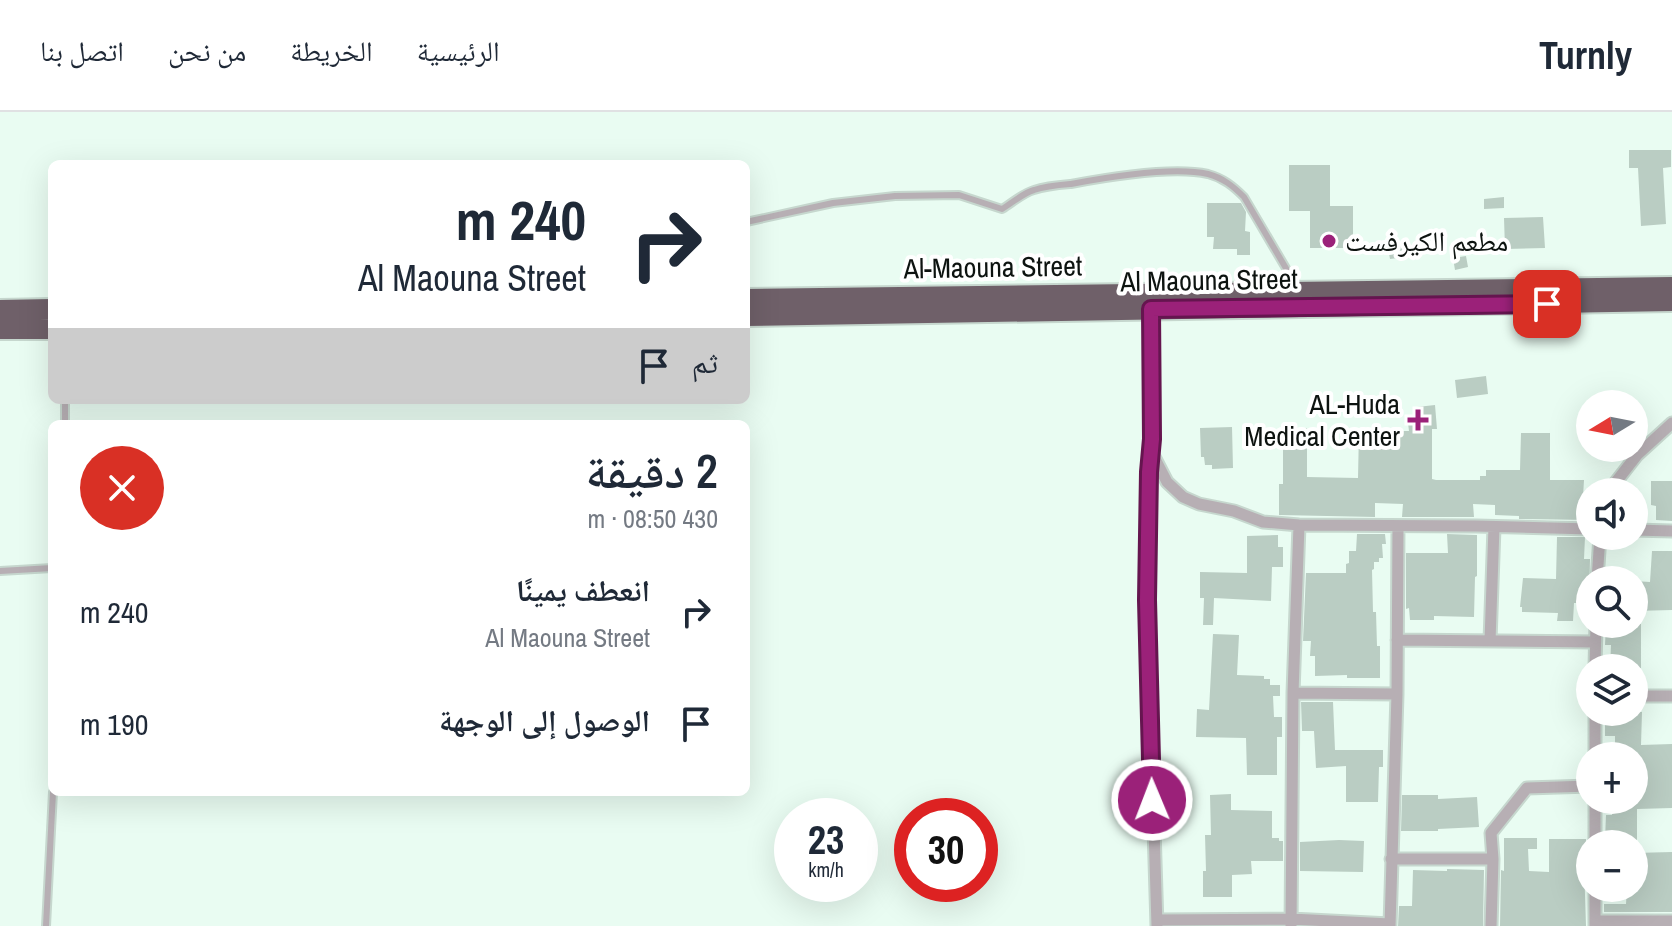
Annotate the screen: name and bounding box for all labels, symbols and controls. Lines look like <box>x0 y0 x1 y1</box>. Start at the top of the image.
text: Turnly <box>1539 30 1632 81</box>
text: اتصل بنا <box>40 32 124 70</box>
text: من نحن <box>168 32 246 70</box>
text: الخريطة <box>290 32 373 70</box>
text: الرئيسية <box>417 32 500 70</box>
text: 240 m <box>456 182 586 257</box>
icon: right <box>614 192 718 296</box>
place label: مطعم الكيرفست <box>1345 222 1508 260</box>
marker: مطعم الكيرفست <box>1320 232 1338 250</box>
street label: Al-Maouna Street <box>902 246 1083 288</box>
text: Al Maouna Street <box>358 254 586 302</box>
street label: Al Maouna Street <box>1119 259 1298 301</box>
pin <box>1513 270 1581 338</box>
icon: arrive <box>1525 282 1569 326</box>
text: ثم <box>692 342 718 382</box>
icon: arrive <box>632 344 676 388</box>
place label: AL-Huda Medical Center <box>1244 385 1400 455</box>
north arrow <box>1576 390 1648 462</box>
map controls <box>1576 390 1648 902</box>
marker: AL-Huda Medical Center <box>1407 409 1429 431</box>
text: 2 دقيقة <box>585 438 718 503</box>
button: close <box>80 446 164 530</box>
button: sound <box>1576 478 1648 550</box>
text: 430 m · 08:50 <box>588 501 718 536</box>
button: search <box>1576 566 1648 638</box>
text: انعطف يمينًا <box>516 570 650 610</box>
icon: right <box>674 590 718 634</box>
text: 240 m <box>80 592 148 632</box>
text: Al Maouna Street <box>485 620 650 655</box>
button: layers <box>1576 654 1648 726</box>
text: الوصول إلى الوجهة <box>439 700 650 740</box>
icon: arrive <box>674 702 718 746</box>
text: 190 m <box>80 704 148 744</box>
button: + <box>1576 742 1648 814</box>
position arrow <box>1110 758 1194 842</box>
speed limit sign: 30 <box>894 798 998 902</box>
text: 23 <box>808 813 844 866</box>
button: − <box>1576 830 1648 902</box>
text: km/h <box>808 856 844 883</box>

